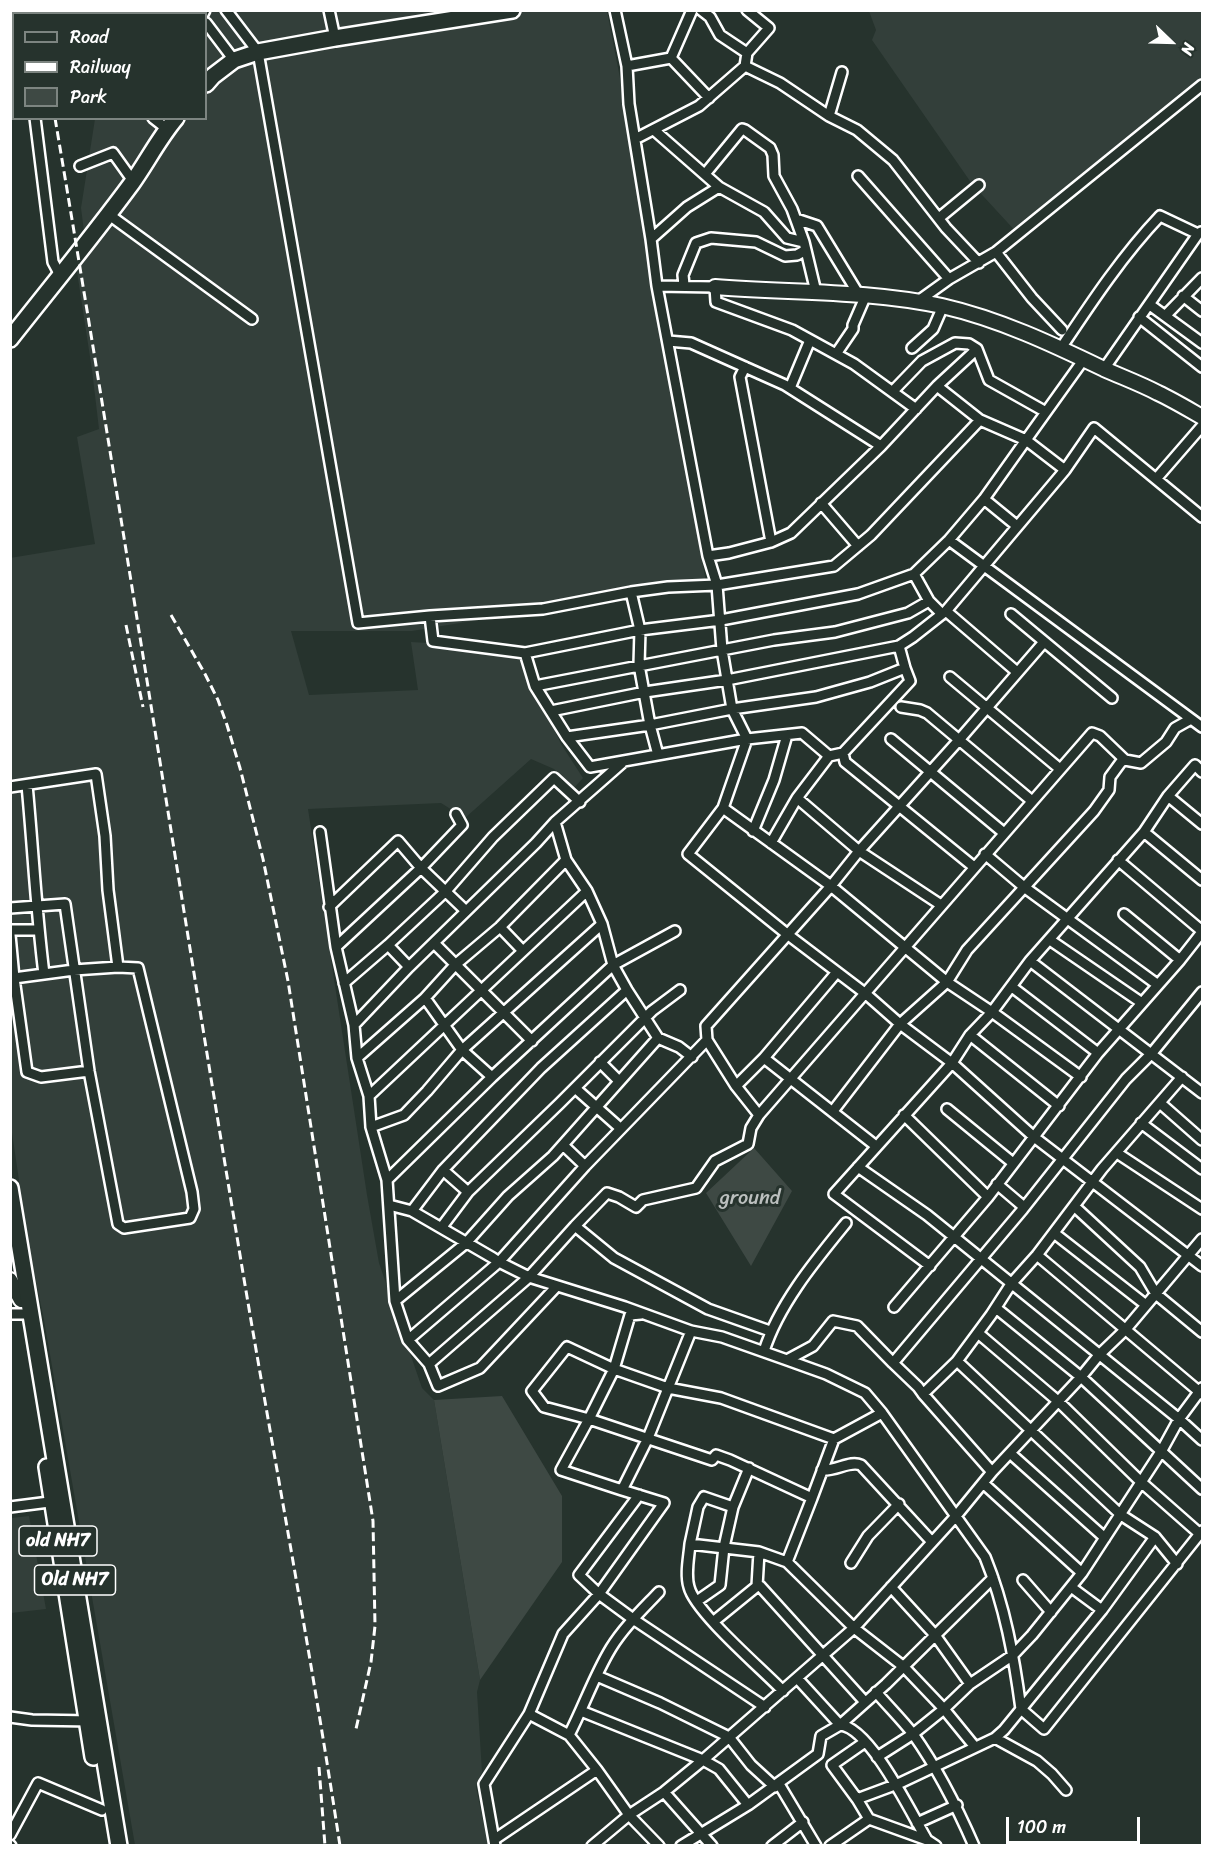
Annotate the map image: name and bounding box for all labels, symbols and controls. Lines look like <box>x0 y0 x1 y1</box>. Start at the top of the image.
legend <box>12 12 207 120</box>
north arrow <box>1141 12 1201 72</box>
text: Road <box>70 21 109 53</box>
text: N <box>1173 38 1204 60</box>
text: Railway <box>70 51 131 83</box>
text: Park <box>70 81 107 113</box>
park label: ground <box>720 1187 780 1211</box>
road number: old NH7 <box>19 1526 97 1556</box>
road number: Old NH7 <box>34 1565 116 1595</box>
scale bar <box>1009 1805 1142 1843</box>
text: 100 m <box>1017 1811 1066 1843</box>

